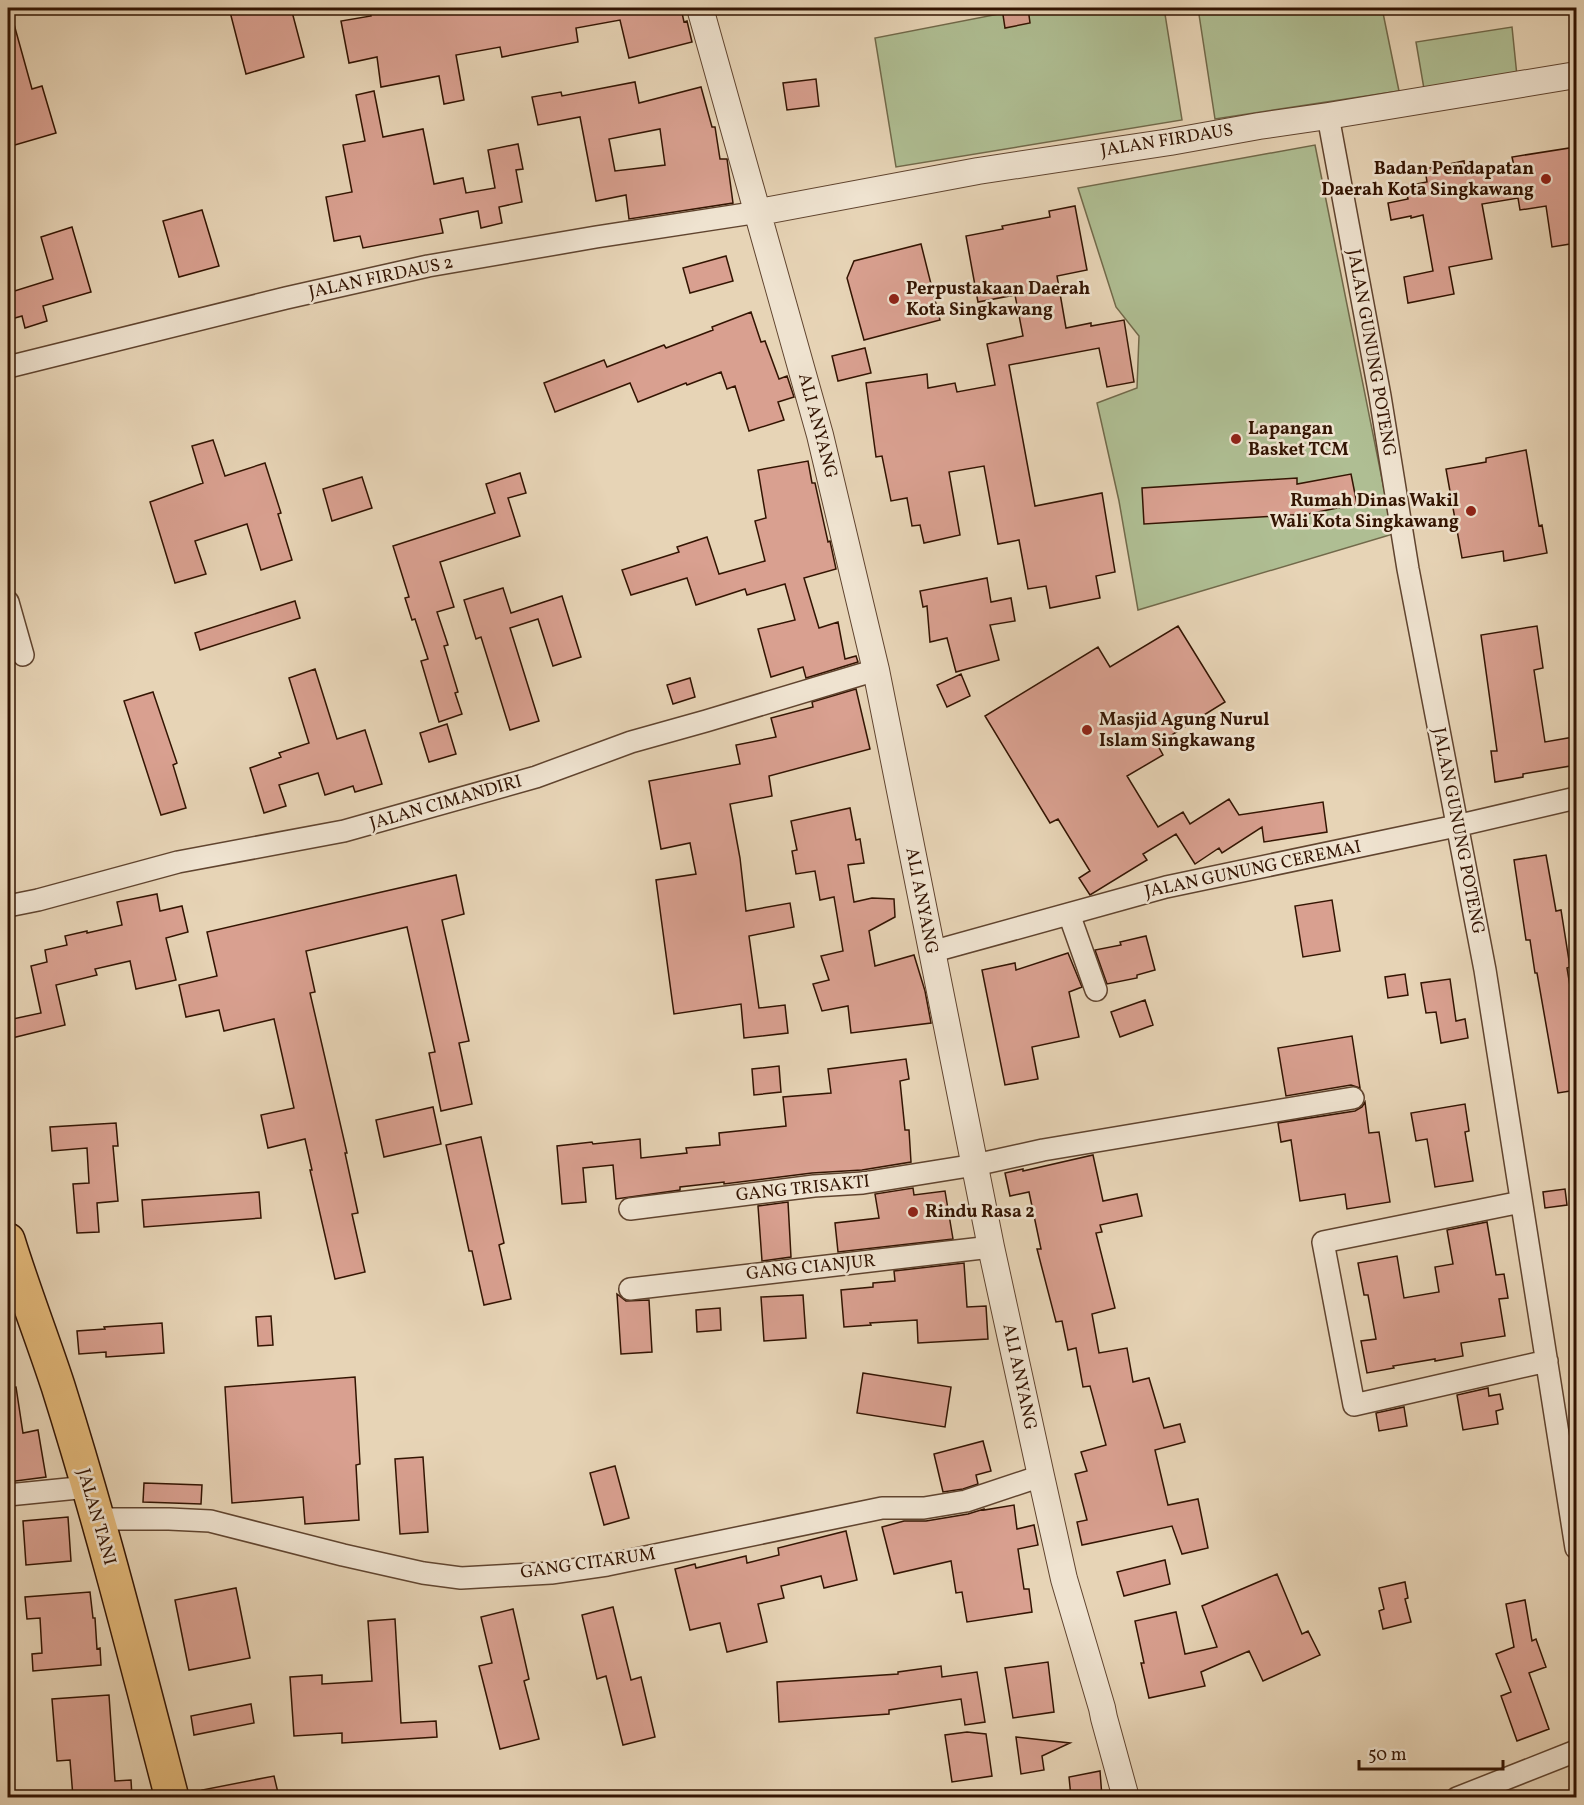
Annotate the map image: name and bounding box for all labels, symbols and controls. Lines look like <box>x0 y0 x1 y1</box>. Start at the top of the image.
street label: JALAN FIRDAUS <box>1099 118 1235 164</box>
place label: Badan Pendapatan Daerah Kota Singkawang <box>1321 157 1534 203</box>
marker: Badan Pendapatan Daerah Kota Singkawang <box>1539 172 1553 186</box>
street label: JALAN GUNUNG POTENG <box>1340 247 1402 459</box>
street label: JALAN FIRDAUS 2 <box>306 250 456 306</box>
place label: Perpustakaan Daerah Kota Singkawang <box>906 277 1091 323</box>
marker: Perpustakaan Daerah Kota Singkawang <box>887 292 901 306</box>
street label: ALI ANYANG <box>791 371 843 481</box>
place label: Lapangan Basket TCM <box>1248 417 1349 463</box>
marker: Lapangan Basket TCM <box>1229 432 1243 446</box>
place label: Rumah Dinas Wakil Wali Kota Singkawang <box>1270 489 1459 535</box>
marker: Rumah Dinas Wakil Wali Kota Singkawang <box>1464 504 1478 518</box>
place label: Masjid Agung Nurul Islam Singkawang <box>1099 708 1269 754</box>
marker: Masjid Agung Nurul Islam Singkawang <box>1080 723 1094 737</box>
street label: JALAN GUNUNG POTENG <box>1426 726 1490 936</box>
street label: JALAN CIMANDIRI <box>367 769 525 837</box>
street label: JALAN GUNUNG CEREMAI <box>1142 835 1364 905</box>
street label: ALI ANYANG <box>898 846 944 956</box>
street label: GANG TRISAKTI <box>735 1170 871 1208</box>
place label: Rindu Rasa 2 <box>925 1200 1035 1225</box>
marker: Rindu Rasa 2 <box>906 1205 920 1219</box>
street label: GANG CIANJUR <box>745 1249 877 1287</box>
street label: ALI ANYANG <box>996 1322 1042 1432</box>
street label: JALAN TANI <box>70 1466 122 1568</box>
street label: GANG CITARUM <box>519 1542 657 1586</box>
scale bar <box>1359 1733 1503 1771</box>
text: 50 m <box>1368 1743 1407 1768</box>

